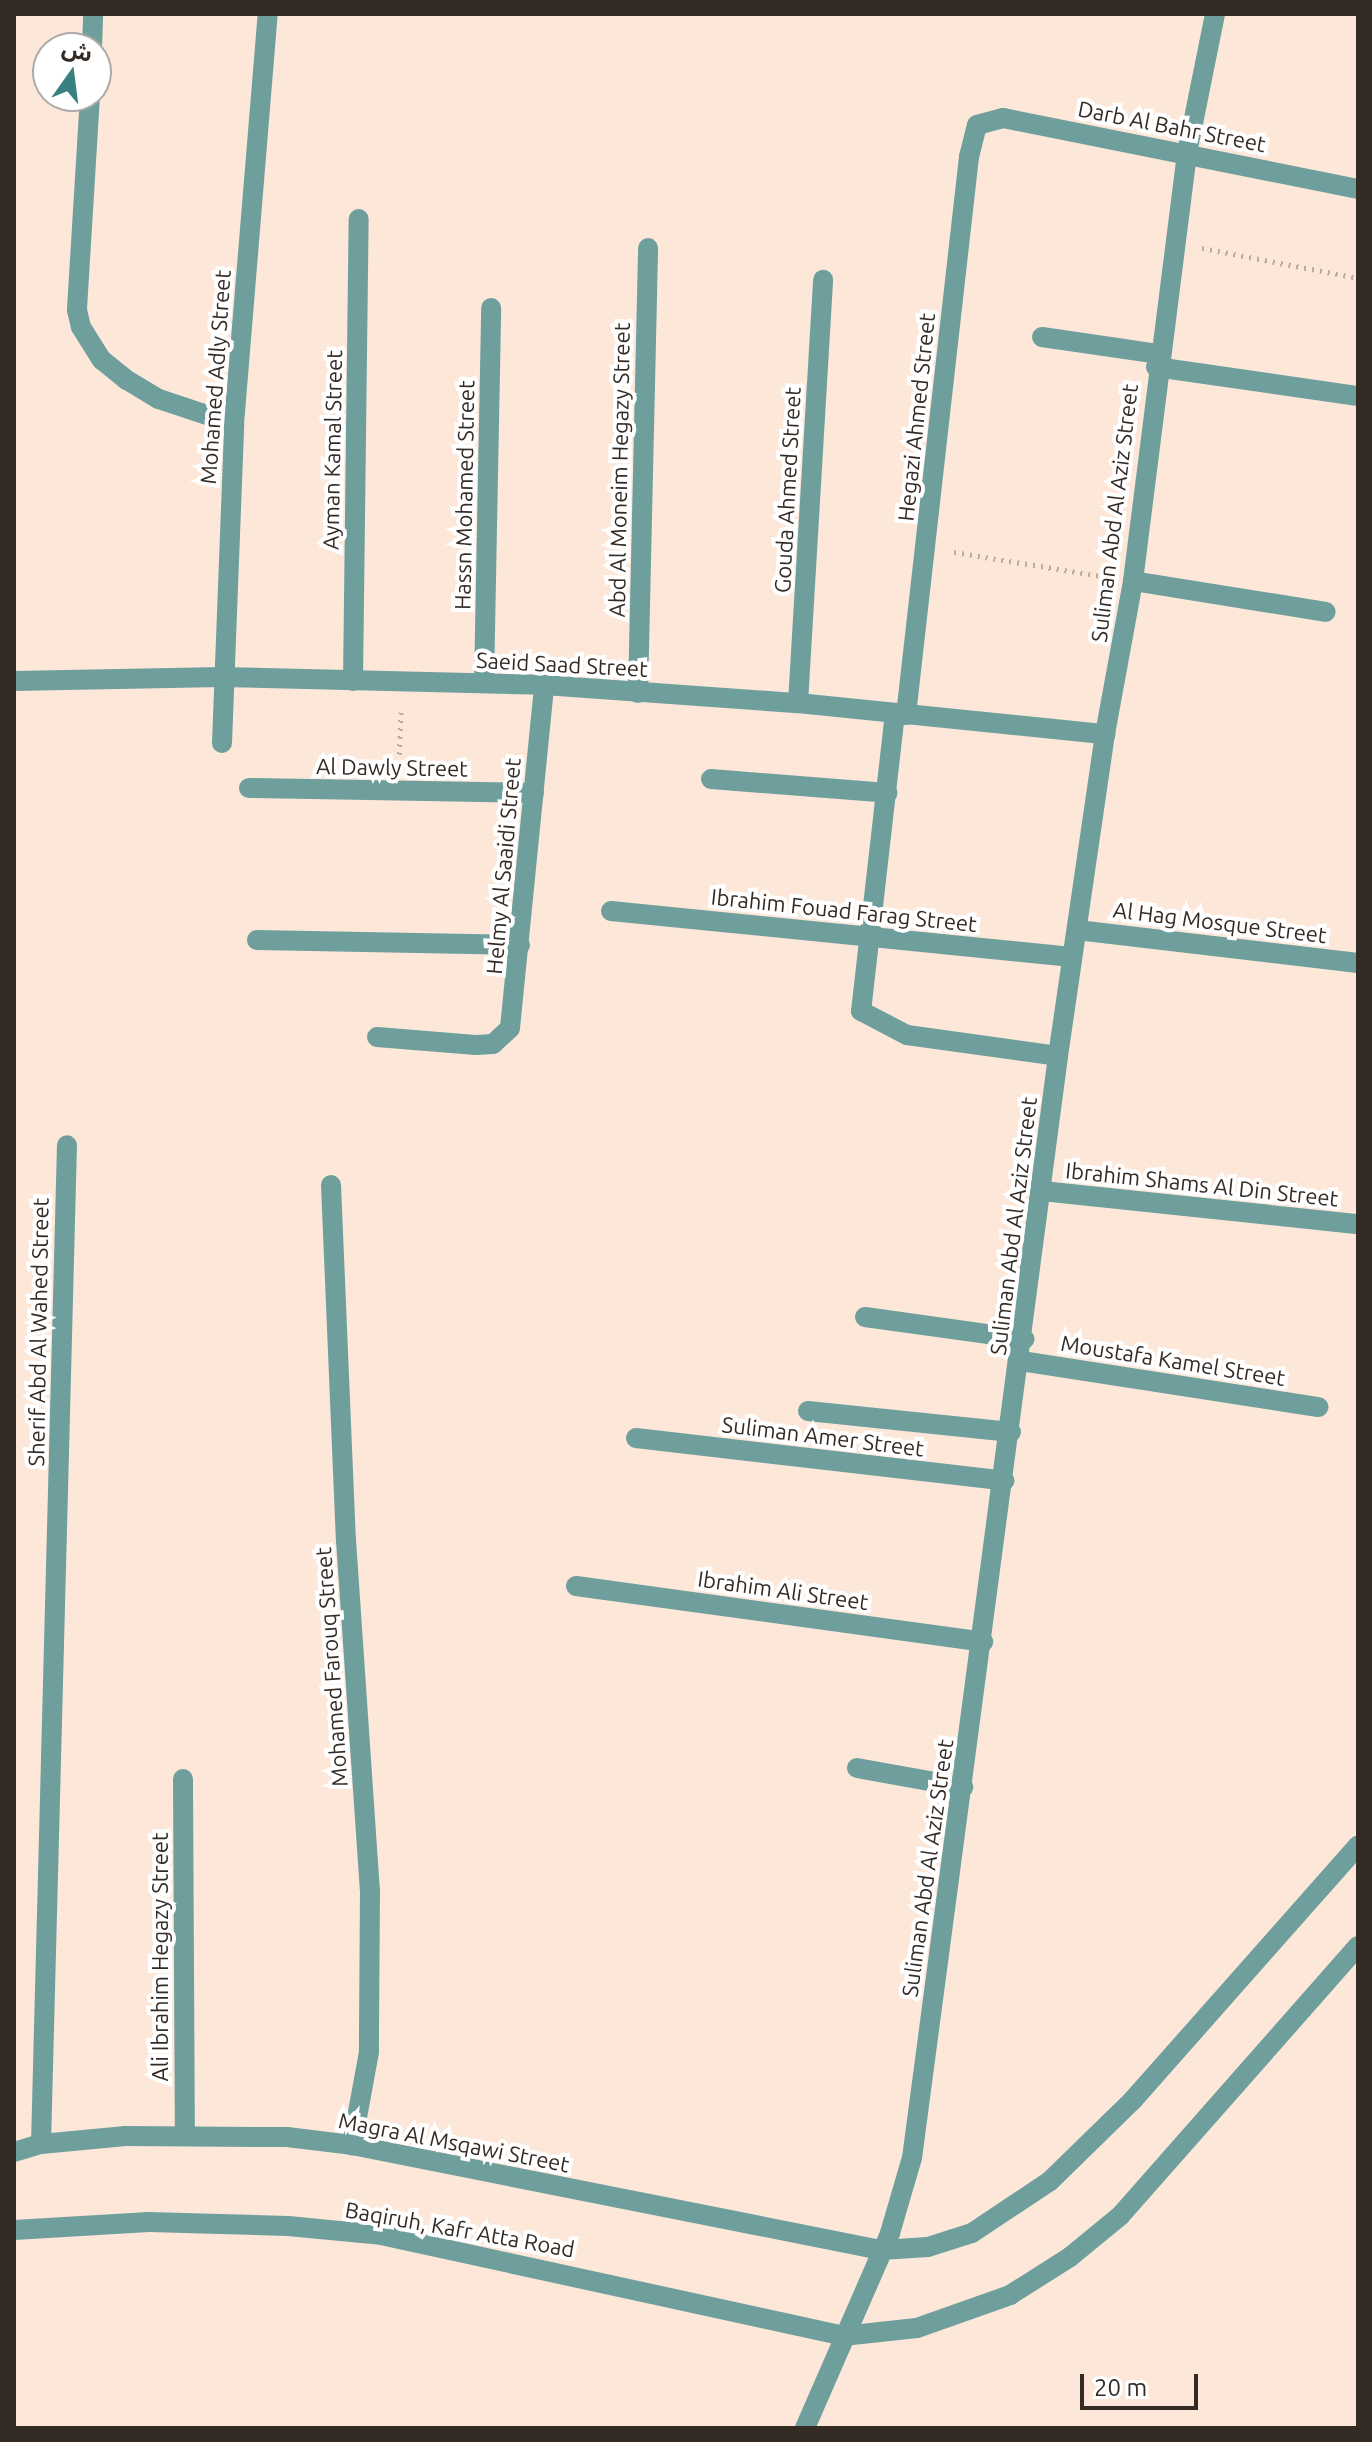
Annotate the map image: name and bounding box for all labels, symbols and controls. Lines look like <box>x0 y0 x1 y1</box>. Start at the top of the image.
north arrow <box>32 32 112 112</box>
text: ش <box>60 34 95 66</box>
street label: Darb Al Bahr Street <box>1076 95 1268 157</box>
street label: Mohamed Adly Street <box>194 269 236 485</box>
street label: Hegazi Ahmed Street <box>892 312 940 522</box>
street label: Abd Al Moneim Hegazy Street <box>603 322 635 618</box>
street label: Ayman Kamal Street <box>317 350 347 550</box>
street label: Hassn Mohamed Street <box>449 380 479 610</box>
street label: Suliman Abd Al Aziz Street <box>1085 382 1143 644</box>
street label: Gouda Ahmed Street <box>768 386 806 594</box>
street label: Saeid Saad Street <box>476 646 648 682</box>
street label: Al Dawly Street <box>316 752 468 782</box>
street label: Helmy Al Saaidi Street <box>480 757 526 975</box>
street label: Ibrahim Fouad Farag Street <box>710 883 978 937</box>
street label: Al Hag Mosque Street <box>1112 896 1328 948</box>
street label: Suliman Abd Al Aziz Street <box>984 1095 1042 1357</box>
street label: Ibrahim Shams Al Din Street <box>1064 1157 1340 1211</box>
street label: Sherif Abd Al Wahed Street <box>22 1197 54 1467</box>
street label: Moustafa Kamel Street <box>1059 1329 1287 1391</box>
street label: Suliman Amer Street <box>720 1411 926 1461</box>
street label: Mohamed Farouq Street <box>309 1546 353 1788</box>
street label: Ibrahim Ali Street <box>696 1565 870 1615</box>
street label: Suliman Abd Al Aziz Street <box>896 1737 958 1999</box>
street label: Ali Ibrahim Hegazy Street <box>147 1832 173 2082</box>
street label: Magra Al Msqawi Street <box>336 2107 572 2177</box>
street label: Baqiruh, Kafr Atta Road <box>343 2196 577 2262</box>
scale bar <box>1084 2358 1202 2408</box>
text: 20 m <box>1094 2374 1147 2401</box>

